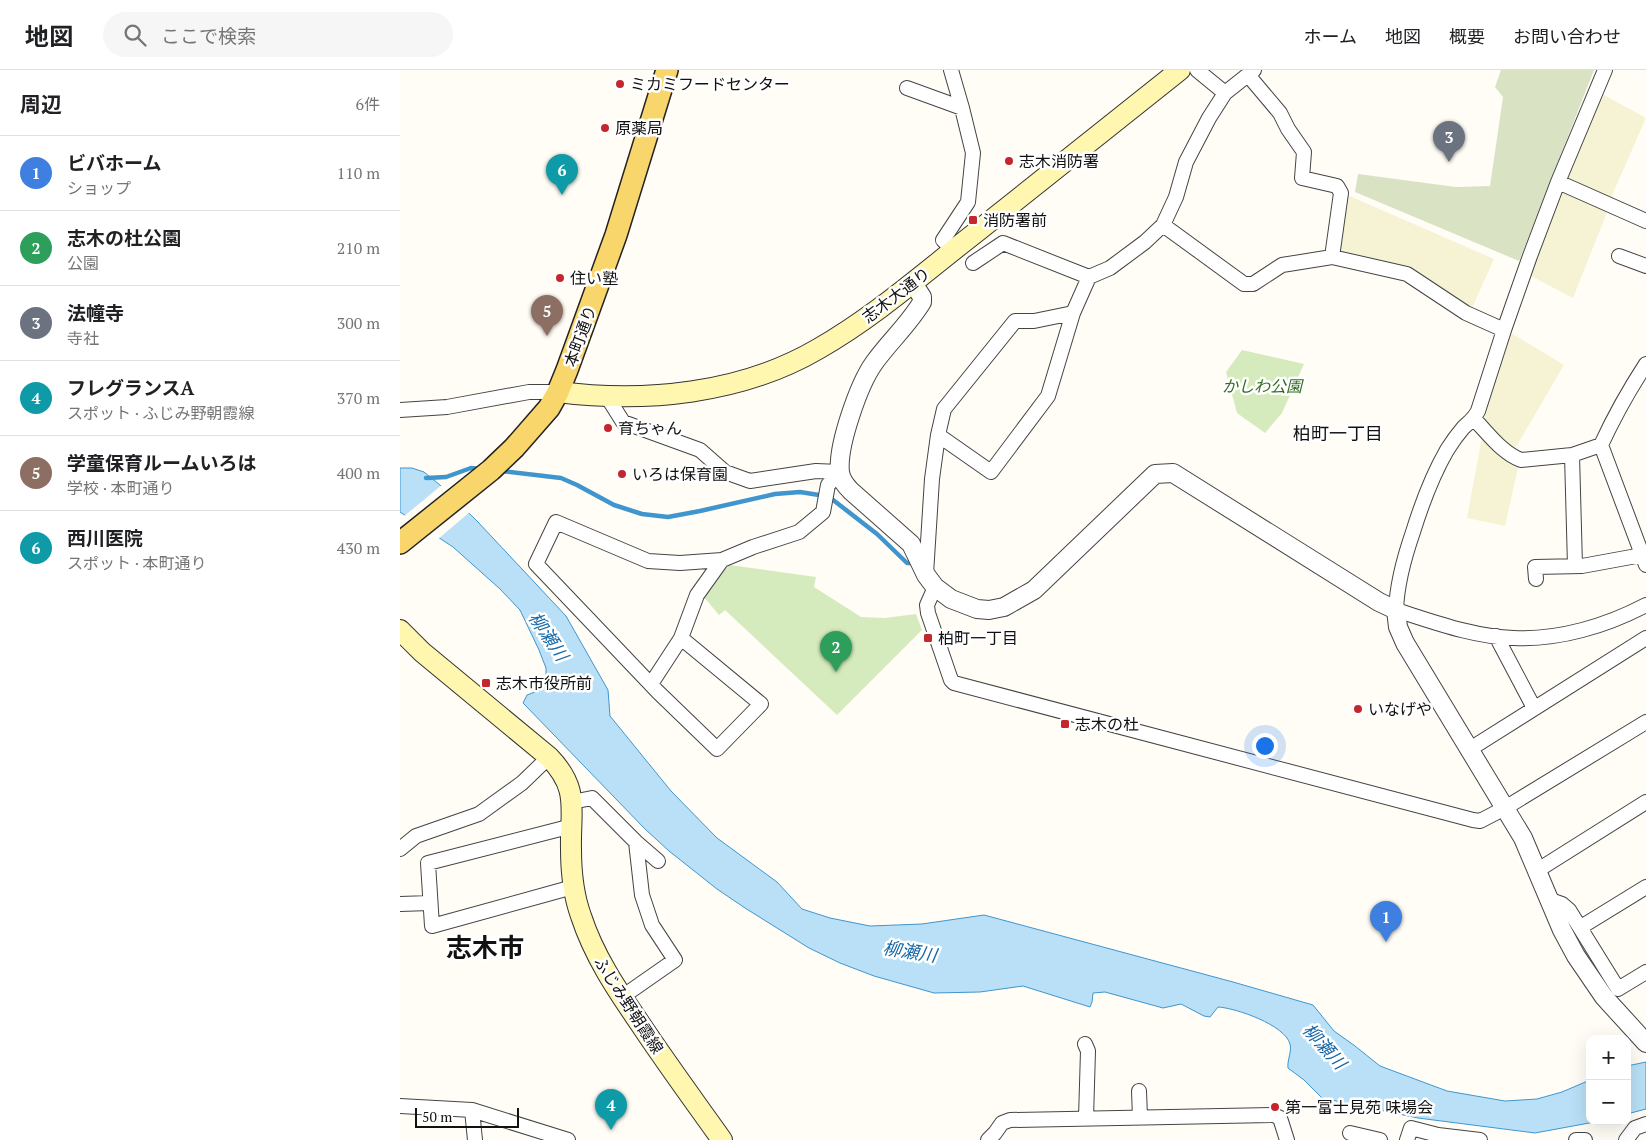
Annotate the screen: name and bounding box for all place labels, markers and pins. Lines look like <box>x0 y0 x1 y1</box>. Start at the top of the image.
place label: ミカミフードセンター <box>630 73 790 95</box>
marker: ミカミフードセンター <box>614 78 626 90</box>
place label: 原薬局 <box>615 117 663 139</box>
pin: 3 <box>1433 121 1465 162</box>
marker: 原薬局 <box>599 122 611 134</box>
place label: 志木消防署 <box>1019 150 1099 172</box>
pin: 6 <box>546 154 578 195</box>
marker: 志木消防署 <box>1003 155 1015 167</box>
place label: 消防署前 <box>983 209 1047 231</box>
marker: 消防署前 <box>967 214 979 226</box>
place label: 住い塾 <box>570 267 618 289</box>
marker: 住い塾 <box>554 272 566 284</box>
pin: 5 <box>531 295 563 336</box>
place label: 育ちゃん <box>618 417 682 439</box>
marker: 育ちゃん <box>602 422 614 434</box>
place label: いろは保育園 <box>632 463 728 485</box>
marker: いろは保育園 <box>616 468 628 480</box>
place label: 柏町一丁目 <box>938 627 1018 649</box>
pin: 2 <box>820 631 852 672</box>
marker: 柏町一丁目 <box>922 632 934 644</box>
place label: 志木市役所前 <box>496 672 592 694</box>
marker: 志木市役所前 <box>480 677 492 689</box>
place label: いなげや <box>1368 698 1432 720</box>
marker: いなげや <box>1352 703 1364 715</box>
place label: 志木の杜 <box>1075 713 1139 735</box>
marker: 志木の杜 <box>1059 718 1071 730</box>
pin: 1 <box>1370 901 1402 942</box>
pin: 4 <box>595 1089 627 1130</box>
place label: 第一富士見苑 味場会 <box>1285 1096 1433 1118</box>
marker: 第一富士見苑 味場会 <box>1269 1101 1281 1113</box>

